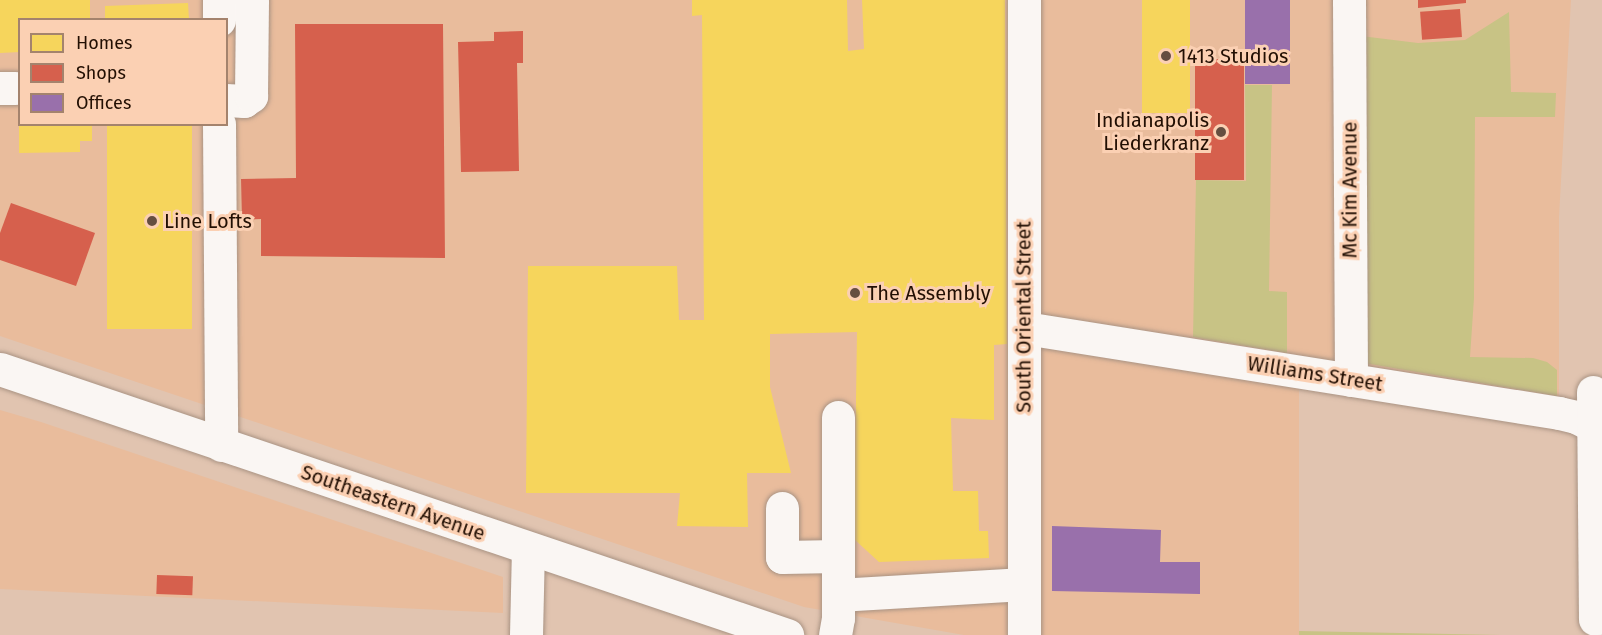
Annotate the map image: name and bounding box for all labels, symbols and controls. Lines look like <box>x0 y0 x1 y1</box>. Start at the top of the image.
legend <box>18 18 228 126</box>
text: Homes <box>76 32 132 54</box>
place label: 1413 Studios <box>1178 44 1288 68</box>
marker: 1413 Studios <box>1159 49 1173 63</box>
text: Shops <box>76 62 126 84</box>
text: Offices <box>76 92 131 114</box>
place label: Indianapolis Liederkranz <box>1096 108 1209 155</box>
street label: Mc Kim Avenue <box>1338 122 1362 258</box>
marker: Indianapolis Liederkranz <box>1214 125 1228 139</box>
place label: Line Lofts <box>164 209 252 233</box>
marker: Line Lofts <box>145 214 159 228</box>
street label: South Oriental Street <box>1012 221 1036 413</box>
place label: The Assembly <box>867 281 991 305</box>
marker: The Assembly <box>848 286 862 300</box>
street label: Williams Street <box>1246 351 1384 397</box>
street label: Southeastern Avenue <box>298 460 488 546</box>

